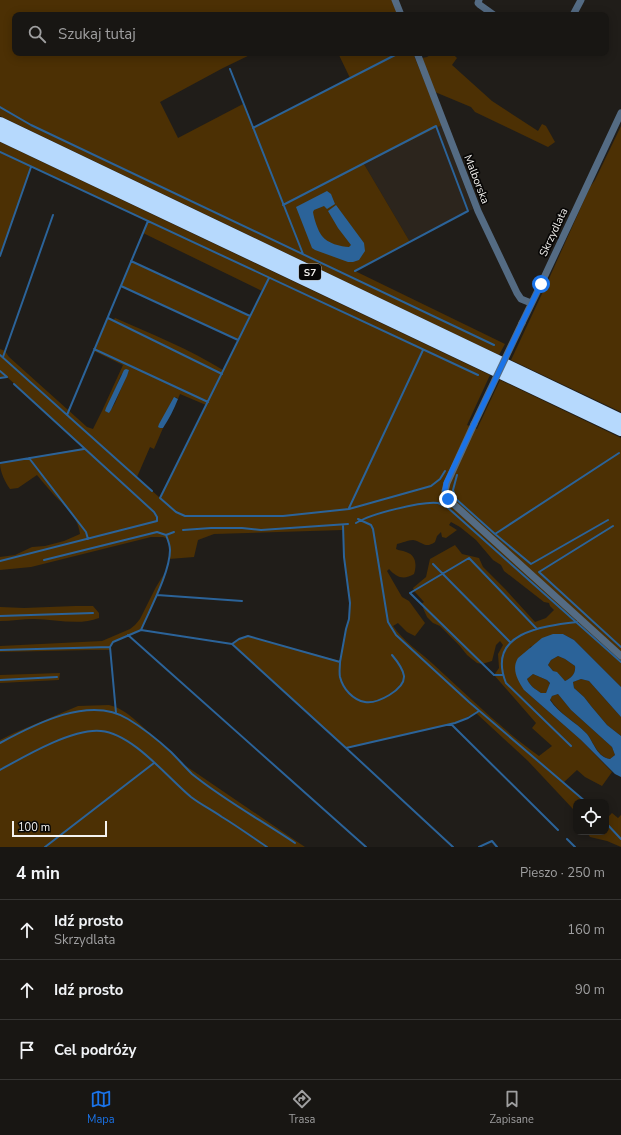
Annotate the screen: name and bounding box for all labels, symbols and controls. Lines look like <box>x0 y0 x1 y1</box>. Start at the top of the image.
search box <box>12 12 609 56</box>
icon: search <box>26 23 48 45</box>
text: Szukaj tutaj <box>58 24 136 44</box>
street label: Malborska <box>460 152 493 206</box>
street label: Skrzydlata <box>536 205 571 259</box>
road number: S7 <box>299 264 321 280</box>
route start <box>532 275 550 293</box>
route end <box>439 490 457 508</box>
map controls <box>573 799 609 835</box>
button: locate <box>573 799 609 835</box>
scale bar <box>12 819 107 838</box>
text: 100 m <box>18 820 50 835</box>
text: 4 min <box>16 862 60 885</box>
text: Pieszo · 250 m <box>520 864 605 882</box>
text: Idź prosto <box>54 911 123 931</box>
icon: ahead <box>16 919 38 941</box>
text: 160 m <box>567 921 605 939</box>
text: Skrzydlata <box>54 931 115 949</box>
icon: ahead <box>16 979 38 1001</box>
text: Idź prosto <box>54 980 123 1000</box>
text: 90 m <box>575 981 605 999</box>
icon: arrive <box>16 1039 38 1061</box>
text: Cel podróży <box>54 1040 136 1060</box>
tab: Mapa <box>87 1088 115 1127</box>
tab: Trasa <box>289 1088 315 1127</box>
tab: Zapisane <box>490 1088 534 1127</box>

